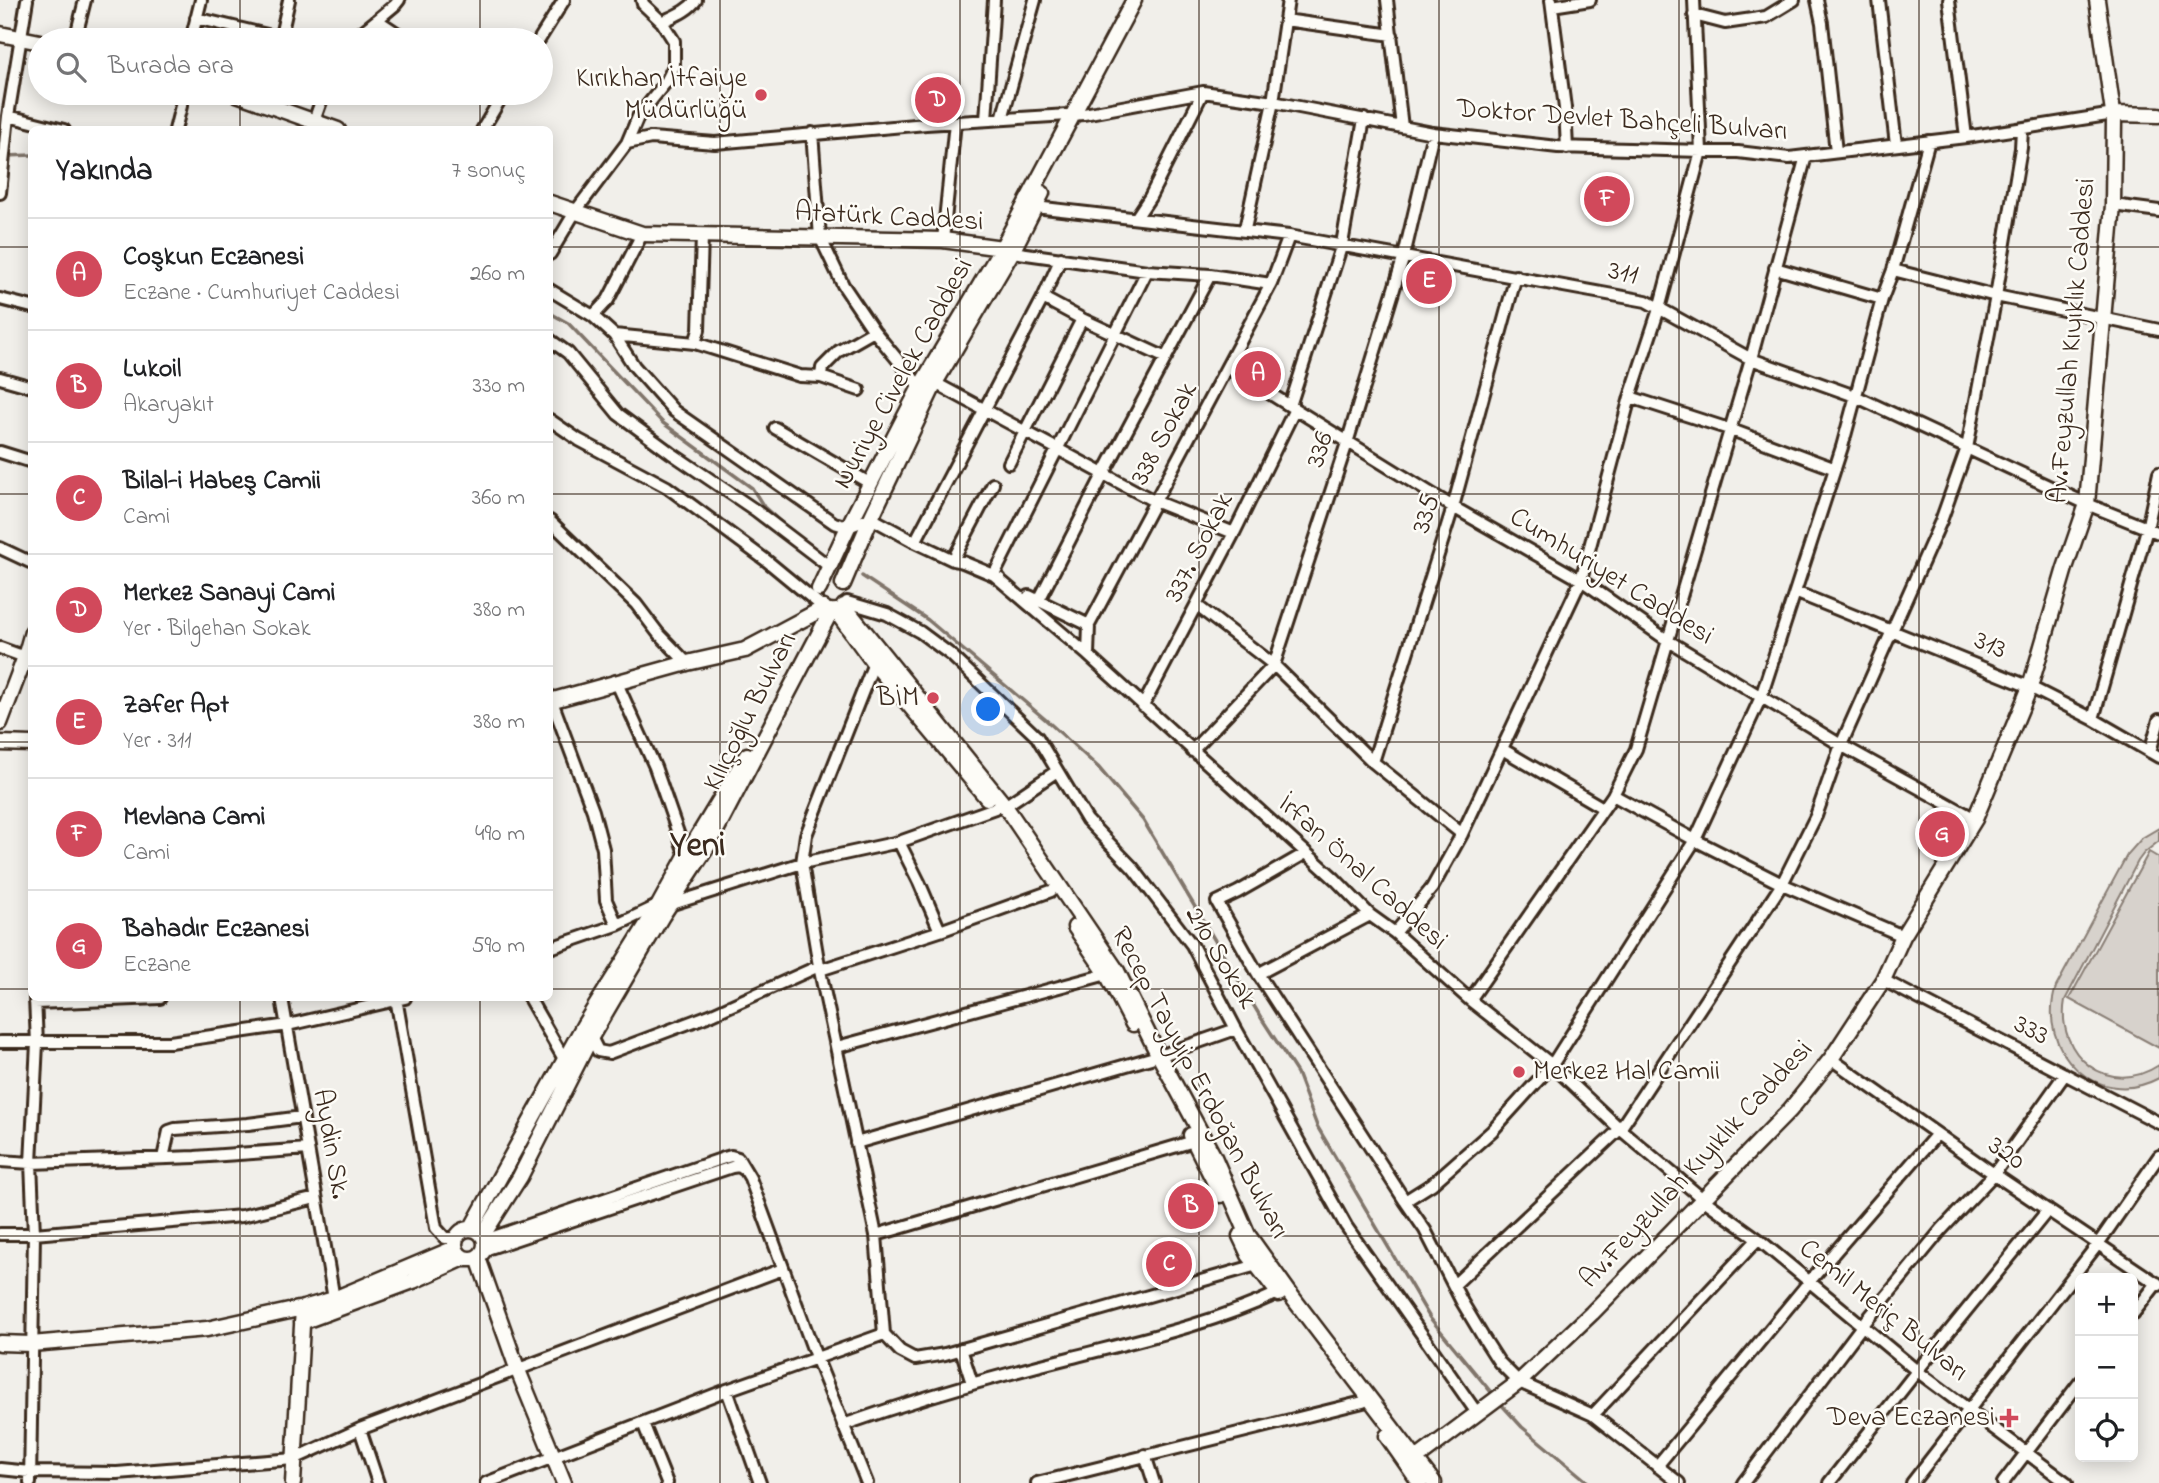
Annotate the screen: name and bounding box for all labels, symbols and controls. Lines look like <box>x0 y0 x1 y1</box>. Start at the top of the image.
search box <box>28 28 553 105</box>
icon: search <box>52 48 90 86</box>
text: Burada ara <box>108 48 234 86</box>
place label: Kırıkhan İtfaiye Müdürlüğü <box>576 59 747 132</box>
pin: D <box>915 74 961 126</box>
marker: Kırıkhan İtfaiye Müdürlüğü <box>753 87 769 103</box>
street label: Doktor Devlet Bahçeli Bulvarı <box>1454 89 1789 153</box>
text: Yakında <box>56 150 152 194</box>
text: 7 sonuç <box>451 155 525 188</box>
pin: F <box>1584 173 1630 225</box>
street label: Av.Feyzullah Kıyıklık Caddesi <box>2038 176 2108 506</box>
street label: Atatürk Caddesi <box>794 193 984 243</box>
text: Coşkun Eczanesi <box>123 239 304 277</box>
street label: Nuriye Civelek Caddesi <box>823 251 985 497</box>
street label: 311 <box>1605 251 1641 297</box>
pin: E <box>1406 255 1452 307</box>
text: A <box>72 258 86 291</box>
text: 260 m <box>470 258 525 291</box>
text: Eczane · Cumhuriyet Caddesi <box>123 277 400 310</box>
pin: A <box>1235 348 1281 400</box>
text: Lukoil <box>123 351 181 389</box>
text: B <box>71 370 87 403</box>
text: 330 m <box>472 370 525 403</box>
street label: 338 Sokak <box>1121 374 1210 493</box>
text: Akaryakıt <box>123 389 214 422</box>
street label: 336 <box>1296 427 1346 473</box>
text: Bilal-i Habeş Camii <box>123 463 321 501</box>
text: C <box>73 482 85 515</box>
text: 360 m <box>472 482 525 515</box>
street label: 337. Sokak <box>1155 485 1246 610</box>
street label: 335 <box>1402 489 1452 539</box>
street label: Cumhuriyet Caddesi <box>1501 498 1721 656</box>
text: Cami <box>123 501 170 534</box>
text: Merkez Sanayi Cami <box>123 575 335 613</box>
text: D <box>71 594 87 627</box>
text: 380 m <box>473 594 525 627</box>
text: Yer · Bilgehan Sokak <box>123 613 311 646</box>
street label: 313 <box>1967 621 2013 671</box>
street label: Kılıçoğlu Bulvarı <box>693 625 809 799</box>
place label: BİM <box>876 678 919 719</box>
text: Zafer Apt <box>123 687 229 725</box>
marker: BİM <box>925 690 941 706</box>
your location <box>971 692 1005 726</box>
text: E <box>72 706 86 739</box>
text: 380 m <box>473 706 525 739</box>
text: Yer · 311 <box>123 725 192 758</box>
street label: İrfan Önal Caddesi <box>1268 785 1456 961</box>
text: Mevlana Cami <box>123 799 265 837</box>
pin: G <box>1919 808 1965 860</box>
text: F <box>72 818 86 851</box>
text: 490 m <box>475 818 525 851</box>
district label: Yeni <box>669 821 726 872</box>
text: Cami <box>123 837 170 870</box>
street label: 210 Sokak <box>1173 899 1267 1018</box>
text: Bahadır Eczanesi <box>123 911 309 949</box>
street label: Recep Tayyip Erdoğan Bulvarı <box>1102 921 1296 1245</box>
text: G <box>72 930 86 963</box>
text: 590 m <box>471 930 525 963</box>
text: Eczane <box>123 949 191 982</box>
street label: 333 <box>2006 1005 2056 1057</box>
street label: Av.Feyzullah Kıyıklık Caddesi <box>1571 1032 1823 1298</box>
place label: Merkez Hal Camii <box>1533 1052 1720 1093</box>
marker: Merkez Hal Camii <box>1511 1064 1527 1080</box>
street label: Aydin Sk. <box>300 1086 360 1202</box>
street label: 320 <box>1979 1126 2033 1182</box>
pin: B <box>1168 1180 1214 1232</box>
street label: Cemil Meriç Bulvarı <box>1789 1230 1977 1392</box>
pin: C <box>1146 1238 1192 1290</box>
map controls <box>2075 1273 2138 1462</box>
button: + <box>2075 1273 2138 1336</box>
button: − <box>2075 1336 2138 1399</box>
place label: Deva Eczanesi <box>1826 1398 1995 1439</box>
button: locate <box>2075 1399 2138 1462</box>
marker: Deva Eczanesi <box>2001 1410 2017 1426</box>

